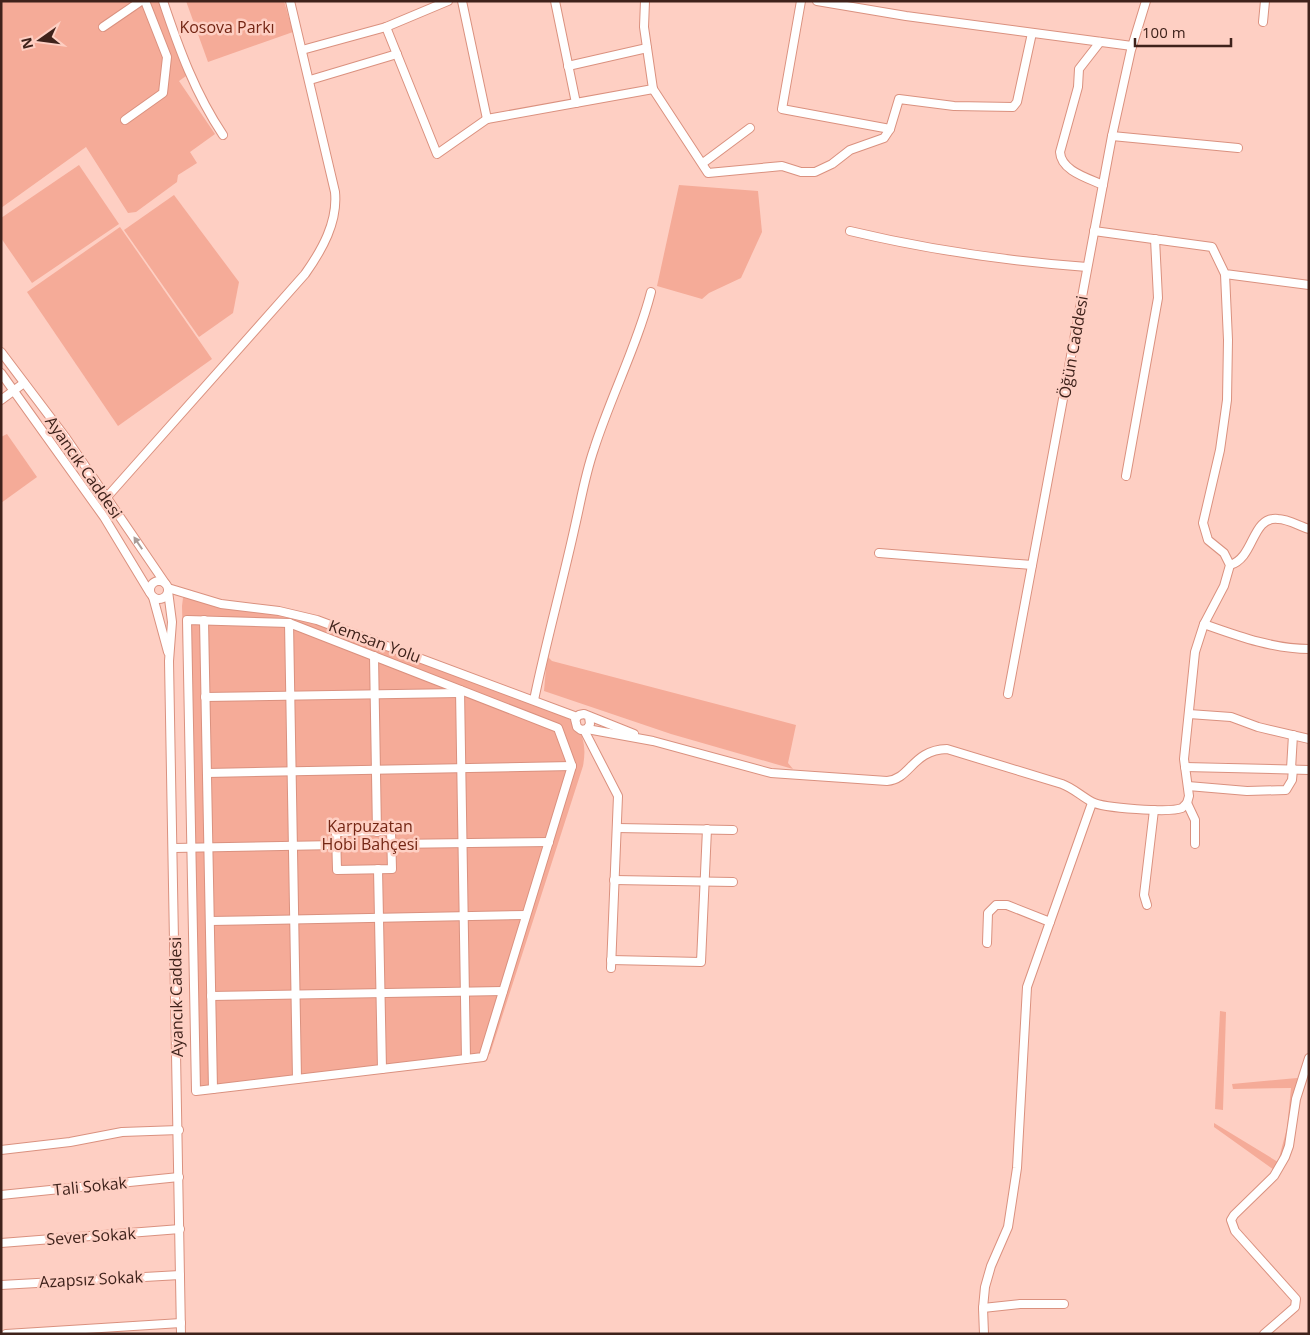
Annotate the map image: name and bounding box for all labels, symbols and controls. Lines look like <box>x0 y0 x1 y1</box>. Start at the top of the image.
north arrow <box>15 15 65 65</box>
scale bar <box>1135 15 1231 47</box>
park label: Kosova Parkı <box>179 16 275 38</box>
text: 100 m <box>1142 22 1186 42</box>
text: N <box>16 35 37 51</box>
street label: Öğün Caddesi <box>1053 294 1093 400</box>
street label: Ayancık Caddesi <box>40 411 128 523</box>
one-way arrow <box>133 536 142 550</box>
street label: Kemsan Yolu <box>326 614 424 668</box>
park label: Karpuzatan Hobi Bahçesi <box>322 815 418 855</box>
street label: Ayancık Caddesi <box>164 937 188 1057</box>
street label: Tali Sokak <box>52 1171 129 1201</box>
street label: Sever Sokak <box>46 1222 137 1250</box>
street label: Azapsız Sokak <box>39 1265 144 1293</box>

